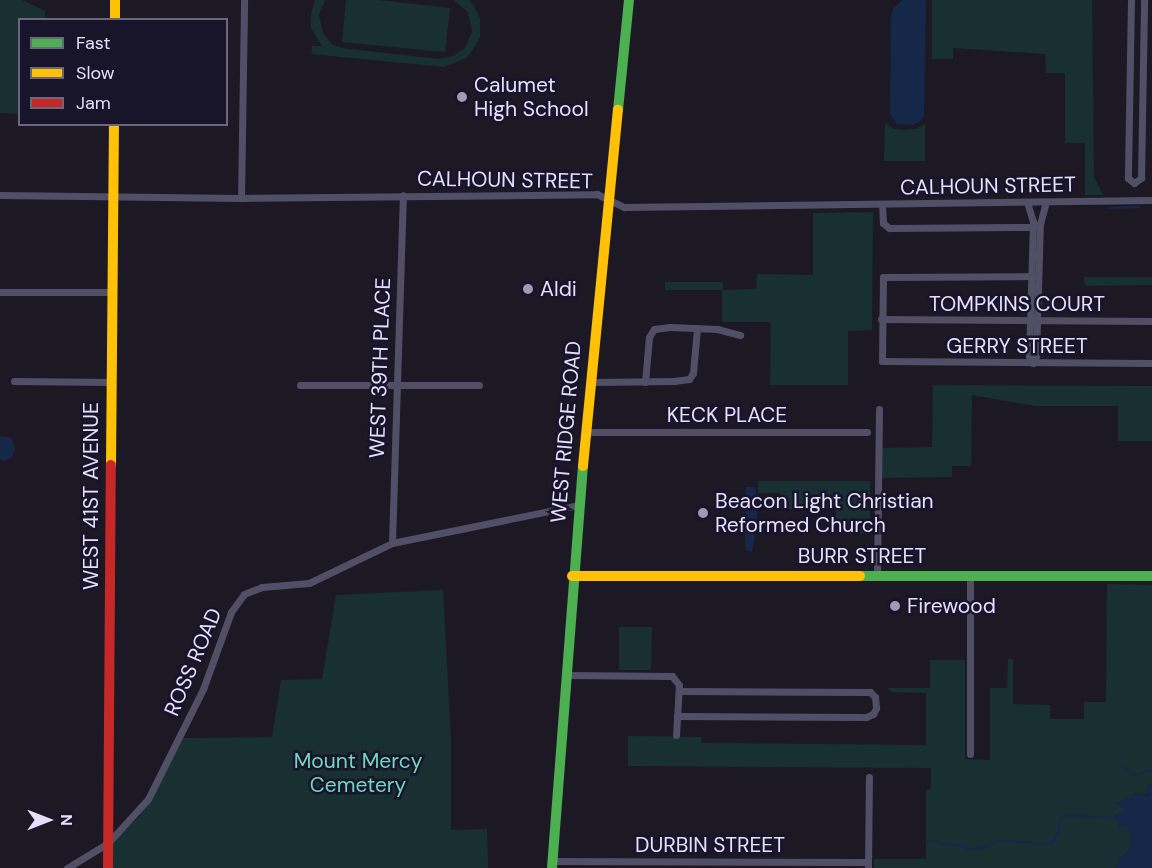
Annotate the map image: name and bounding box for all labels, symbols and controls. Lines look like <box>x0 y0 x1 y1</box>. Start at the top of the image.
legend <box>18 18 228 126</box>
text: Fast <box>76 31 111 55</box>
text: Slow <box>76 61 115 85</box>
place label: Calumet High School <box>474 72 589 122</box>
marker: Calumet High School <box>455 90 469 104</box>
text: Jam <box>76 91 111 115</box>
street label: CALHOUN STREET <box>417 166 593 194</box>
street label: CALHOUN STREET <box>900 172 1076 200</box>
place label: Aldi <box>540 276 577 302</box>
street label: WEST 39TH PLACE <box>364 277 396 459</box>
marker: Aldi <box>521 282 535 296</box>
street label: TOMPKINS COURT <box>929 291 1105 317</box>
street label: GERRY STREET <box>946 333 1088 359</box>
street label: WEST RIDGE ROAD <box>545 340 587 524</box>
street label: WEST 41ST AVENUE <box>78 402 104 590</box>
street label: KECK PLACE <box>667 402 787 428</box>
place label: Beacon Light Christian Reformed Church <box>715 488 934 538</box>
marker: Beacon Light Christian Reformed Church <box>696 506 710 520</box>
street label: BURR STREET <box>798 543 926 569</box>
place label: Firewood <box>907 593 996 619</box>
marker: Firewood <box>888 599 902 613</box>
street label: ROSS ROAD <box>159 604 227 720</box>
park label: Mount Mercy Cemetery <box>294 748 422 798</box>
north arrow <box>18 790 78 850</box>
text: N <box>56 814 77 826</box>
street label: DURBIN STREET <box>635 832 785 858</box>

